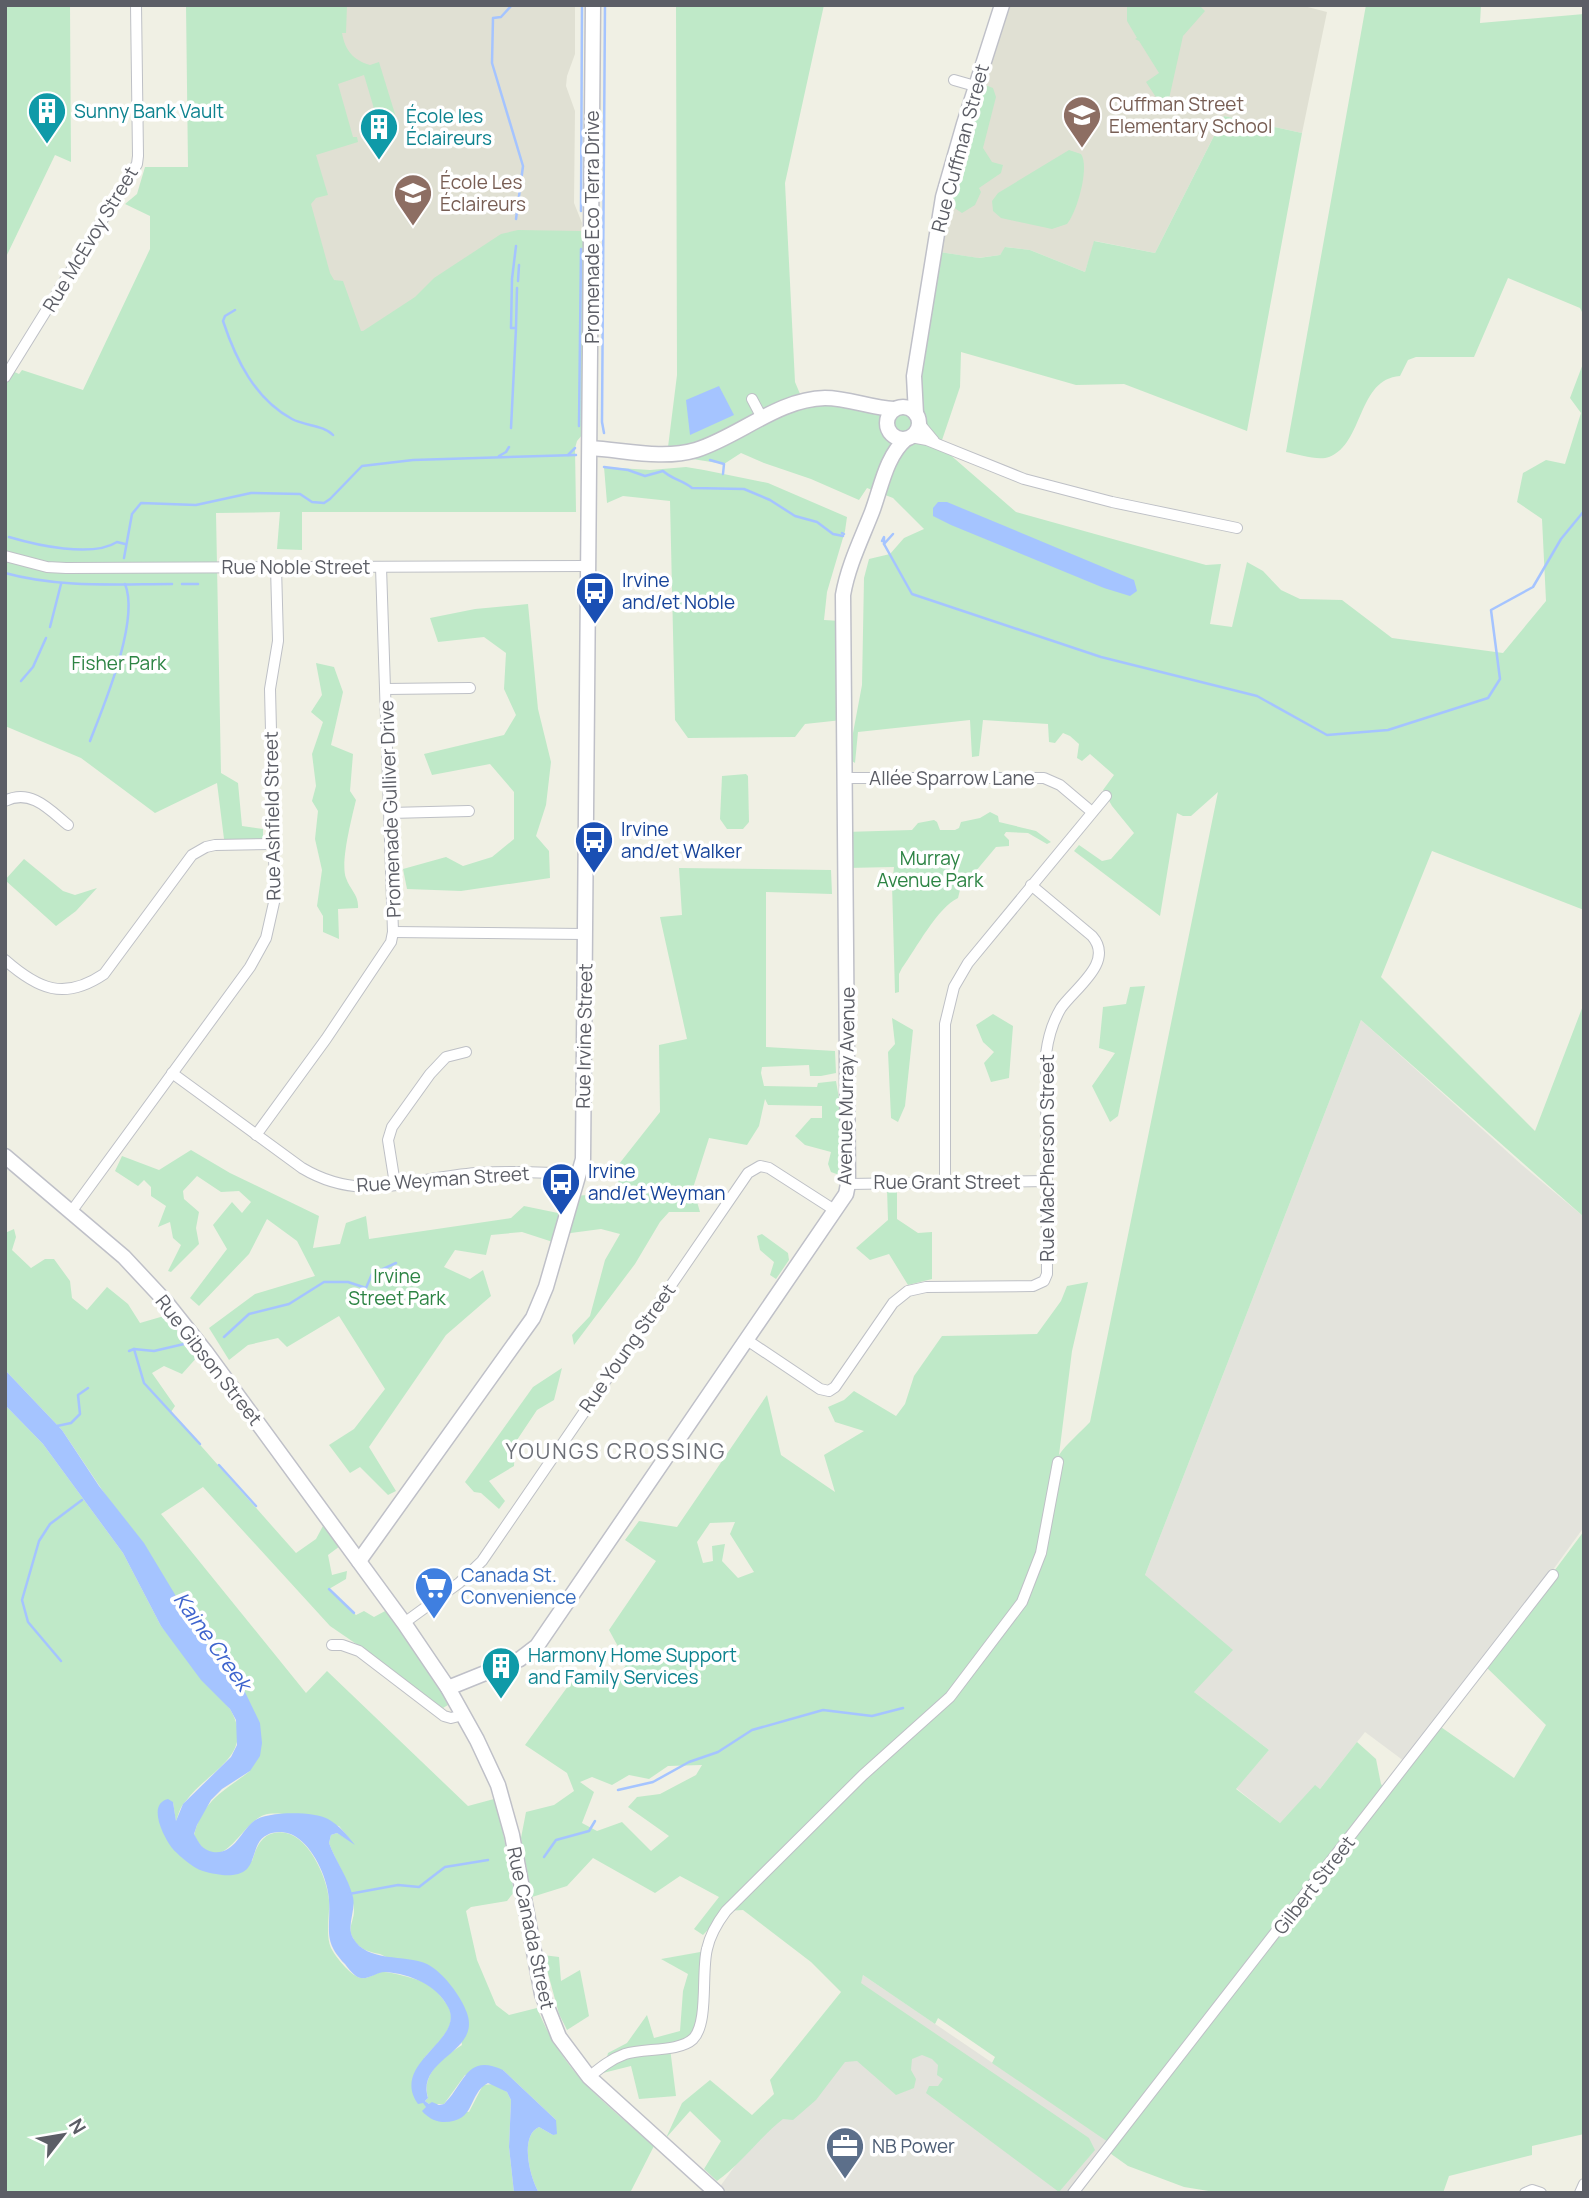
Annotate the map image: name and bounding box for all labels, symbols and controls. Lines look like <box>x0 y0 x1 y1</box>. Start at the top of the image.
street label: Rue Cuffman Street <box>925 61 995 235</box>
building icon: Sunny Bank Vault <box>26 90 68 145</box>
place label: Cuffman Street Elementary School <box>1109 91 1272 139</box>
school or university icon: Cuffman Street Elementary School <box>1061 94 1103 149</box>
place label: Sunny Bank Vault <box>74 98 224 124</box>
place label: École les Éclaireurs <box>406 103 492 151</box>
building icon: École les Éclaireurs <box>358 106 400 161</box>
street label: Promenade Eco Terra Drive <box>579 110 605 344</box>
street label: Rue McEvoy Street <box>36 161 144 317</box>
place label: École Les Éclaireurs <box>440 169 526 217</box>
school or university icon: École Les Éclaireurs <box>392 172 434 227</box>
street label: Rue Noble Street <box>222 554 370 580</box>
place label: Irvine and/et Noble <box>622 567 735 615</box>
bus stop icon: Irvine and/et Noble <box>574 570 616 625</box>
park label: Fisher Park <box>72 650 167 676</box>
street label: Promenade Gulliver Drive <box>373 700 407 918</box>
street label: Rue Ashfield Street <box>258 731 286 901</box>
street label: Allée Sparrow Lane <box>869 765 1035 791</box>
place label: Irvine and/et Walker <box>621 816 742 864</box>
bus stop icon: Irvine and/et Walker <box>573 819 615 874</box>
park label: Murray Avenue Park <box>877 845 984 893</box>
street label: Rue Irvine Street <box>570 963 598 1109</box>
street label: Avenue Murray Avenue <box>831 987 861 1185</box>
street label: Rue MacPherson Street <box>1034 1054 1060 1262</box>
place label: Irvine and/et Weyman <box>588 1158 726 1206</box>
street label: Rue Weyman Street <box>356 1160 530 1198</box>
bus stop icon: Irvine and/et Weyman <box>540 1161 582 1216</box>
street label: Rue Grant Street <box>873 1169 1021 1195</box>
park label: Irvine Street Park <box>348 1263 446 1311</box>
street label: Rue Young Street <box>573 1278 681 1418</box>
street label: Rue Gibson Street <box>150 1289 268 1431</box>
district label: YOUNGS CROSSING <box>506 1437 726 1465</box>
place label: Canada St. Convenience <box>461 1562 576 1610</box>
supermarket icon: Canada St. Convenience <box>413 1565 455 1620</box>
water label: Kaine Creek <box>168 1586 260 1698</box>
place label: Harmony Home Support and Family Services <box>528 1642 737 1690</box>
building icon: Harmony Home Support and Family Services <box>480 1645 522 1700</box>
street label: Gilbert Street <box>1267 1830 1361 1940</box>
street label: Rue Canada Street <box>501 1844 561 2012</box>
north arrow <box>28 2100 98 2170</box>
text: N <box>63 2114 92 2139</box>
office icon: NB Power <box>824 2125 866 2180</box>
place label: NB Power <box>872 2133 955 2159</box>

